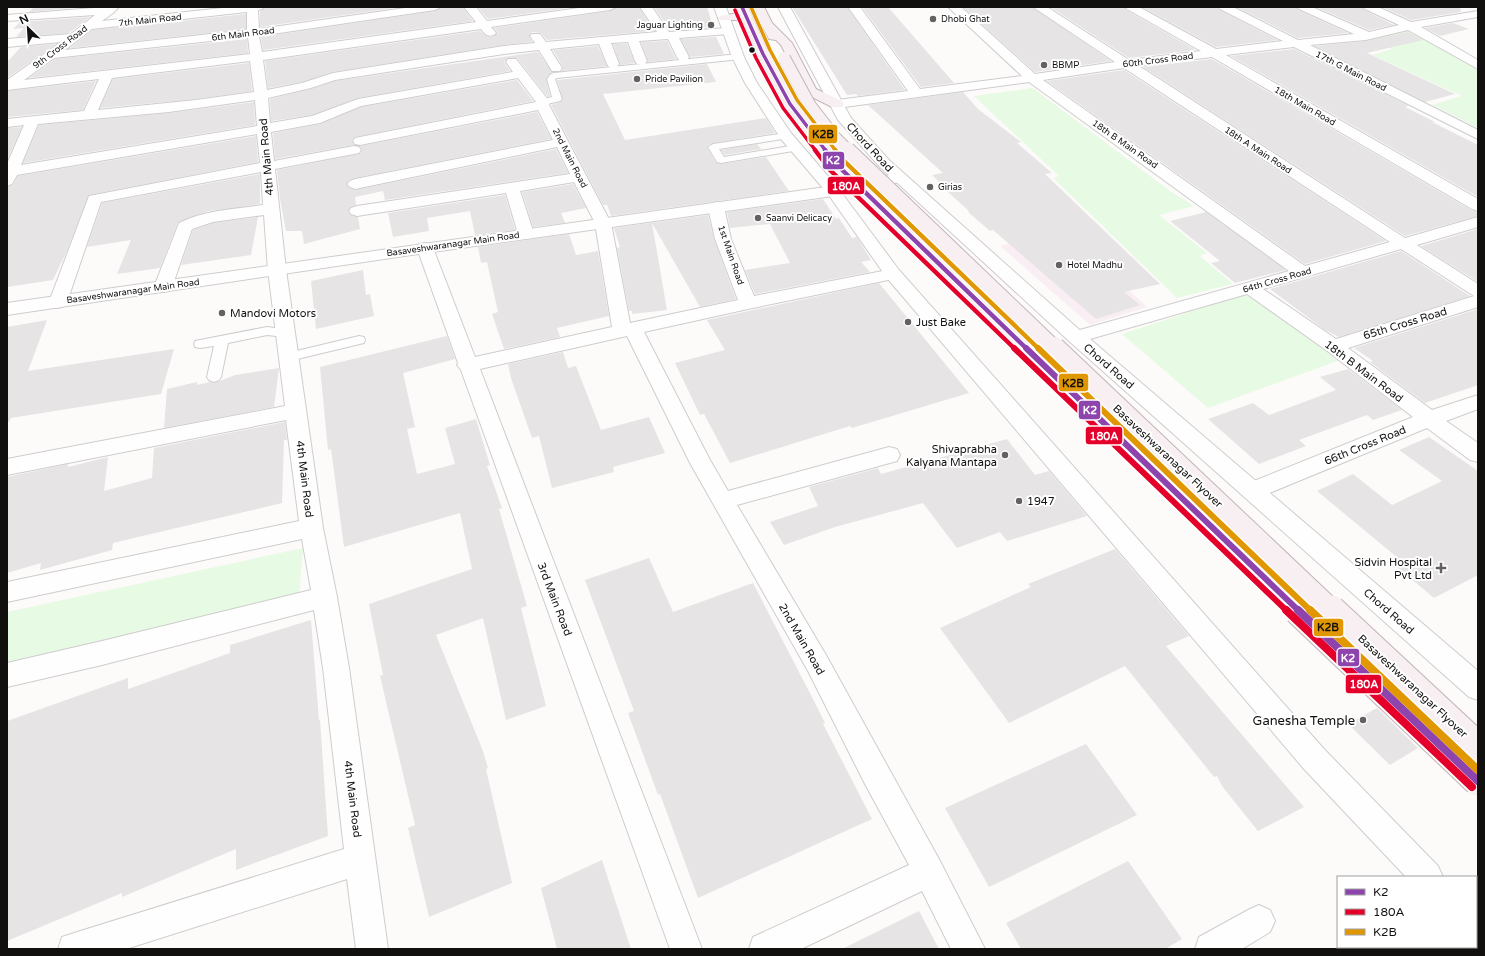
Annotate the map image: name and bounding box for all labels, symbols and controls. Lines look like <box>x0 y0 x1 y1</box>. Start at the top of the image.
north arrow <box>8 8 48 48</box>
text: N <box>17 12 31 27</box>
street label: 7th Main Road <box>118 12 182 29</box>
marker: Dhobi Ghat <box>928 14 938 24</box>
place label: Dhobi Ghat <box>941 14 990 25</box>
place label: Jaguar Lighting <box>636 20 703 31</box>
marker: Jaguar Lighting <box>706 20 716 30</box>
street label: 9th Cross Road <box>31 23 90 72</box>
street label: 6th Main Road <box>211 25 275 44</box>
unlabelled marker <box>747 45 757 55</box>
street label: 17th G Main Road <box>1313 49 1388 94</box>
street label: 60th Cross Road <box>1122 51 1194 70</box>
marker: BBMP <box>1039 60 1049 70</box>
place label: BBMP <box>1052 60 1079 71</box>
marker: Pride Pavilion <box>632 74 642 84</box>
place label: Pride Pavilion <box>645 74 703 85</box>
street label: 18th Main Road <box>1272 84 1337 128</box>
street label: 4th Main Road <box>257 118 276 196</box>
street label: 18th B Main Road <box>1090 118 1160 171</box>
street label: Chord Road <box>844 120 896 175</box>
line badge: K2B <box>808 124 838 144</box>
street label: 18th A Main Road <box>1222 125 1293 176</box>
street label: 2nd Main Road <box>550 127 589 190</box>
text: K2B <box>812 128 834 141</box>
line badge: K2 <box>822 151 845 170</box>
text: K2 <box>826 154 840 167</box>
line badge: 180A <box>827 176 865 195</box>
text: 180A <box>832 180 860 193</box>
marker: Girias <box>925 182 935 192</box>
place label: Girias <box>938 182 962 193</box>
marker: Saanvi Delicacy <box>753 213 763 223</box>
place label: Saanvi Delicacy <box>766 213 832 224</box>
street label: 1st Main Road <box>715 224 746 286</box>
street label: Basaveshwaranagar Main Road <box>386 230 520 259</box>
marker: Hotel Madhu <box>1054 260 1064 270</box>
place label: Hotel Madhu <box>1067 260 1123 271</box>
street label: 64th Cross Road <box>1241 265 1313 296</box>
street label: Basaveshwaranagar Main Road <box>66 277 200 306</box>
street label: 65th Cross Road <box>1362 305 1449 342</box>
place label: Mandovi Motors <box>230 307 316 320</box>
marker: Mandovi Motors <box>217 308 227 318</box>
place label: Just Bake <box>916 316 966 329</box>
marker: Just Bake <box>903 317 913 327</box>
street label: 18th B Main Road <box>1322 338 1406 405</box>
street label: Chord Road <box>1081 341 1137 392</box>
line badge: K2B <box>1058 373 1089 392</box>
text: K2B <box>1062 377 1084 390</box>
line badge: K2 <box>1078 400 1101 420</box>
street label: Basaveshwaranagar Flyover <box>1110 402 1226 511</box>
text: K2 <box>1083 404 1097 417</box>
street label: 66th Cross Road <box>1322 423 1408 468</box>
line badge: 180A <box>1085 426 1123 445</box>
text: 180A <box>1090 430 1118 443</box>
street label: 4th Main Road <box>293 440 316 518</box>
place label: Shivaprabha Kalyana Mantapa <box>906 443 997 469</box>
marker: Shivaprabha Kalyana Mantapa <box>1000 450 1010 460</box>
place label: 1947 <box>1027 495 1055 508</box>
marker: 1947 <box>1014 496 1024 506</box>
place label: Sidvin Hospital Pvt Ltd <box>1355 556 1432 582</box>
street label: 3rd Main Road <box>535 561 575 638</box>
marker: Sidvin Hospital Pvt Ltd <box>1435 562 1447 574</box>
street label: Chord Road <box>1361 586 1417 637</box>
street label: 2nd Main Road <box>776 601 827 677</box>
line badge: K2B <box>1313 618 1344 637</box>
text: K2B <box>1317 621 1339 634</box>
street label: Basaveshwaranagar Flyover <box>1355 632 1471 741</box>
line badge: K2 <box>1337 648 1360 667</box>
text: K2 <box>1341 652 1355 665</box>
line badge: 180A <box>1345 674 1382 694</box>
text: 180A <box>1350 678 1378 691</box>
place label: Ganesha Temple <box>1253 713 1355 729</box>
marker: Ganesha Temple <box>1358 715 1368 725</box>
street label: 4th Main Road <box>341 760 364 838</box>
legend <box>1337 876 1477 948</box>
text: K2 <box>1373 885 1389 899</box>
text: 180A <box>1373 905 1405 919</box>
text: K2B <box>1373 925 1397 939</box>

